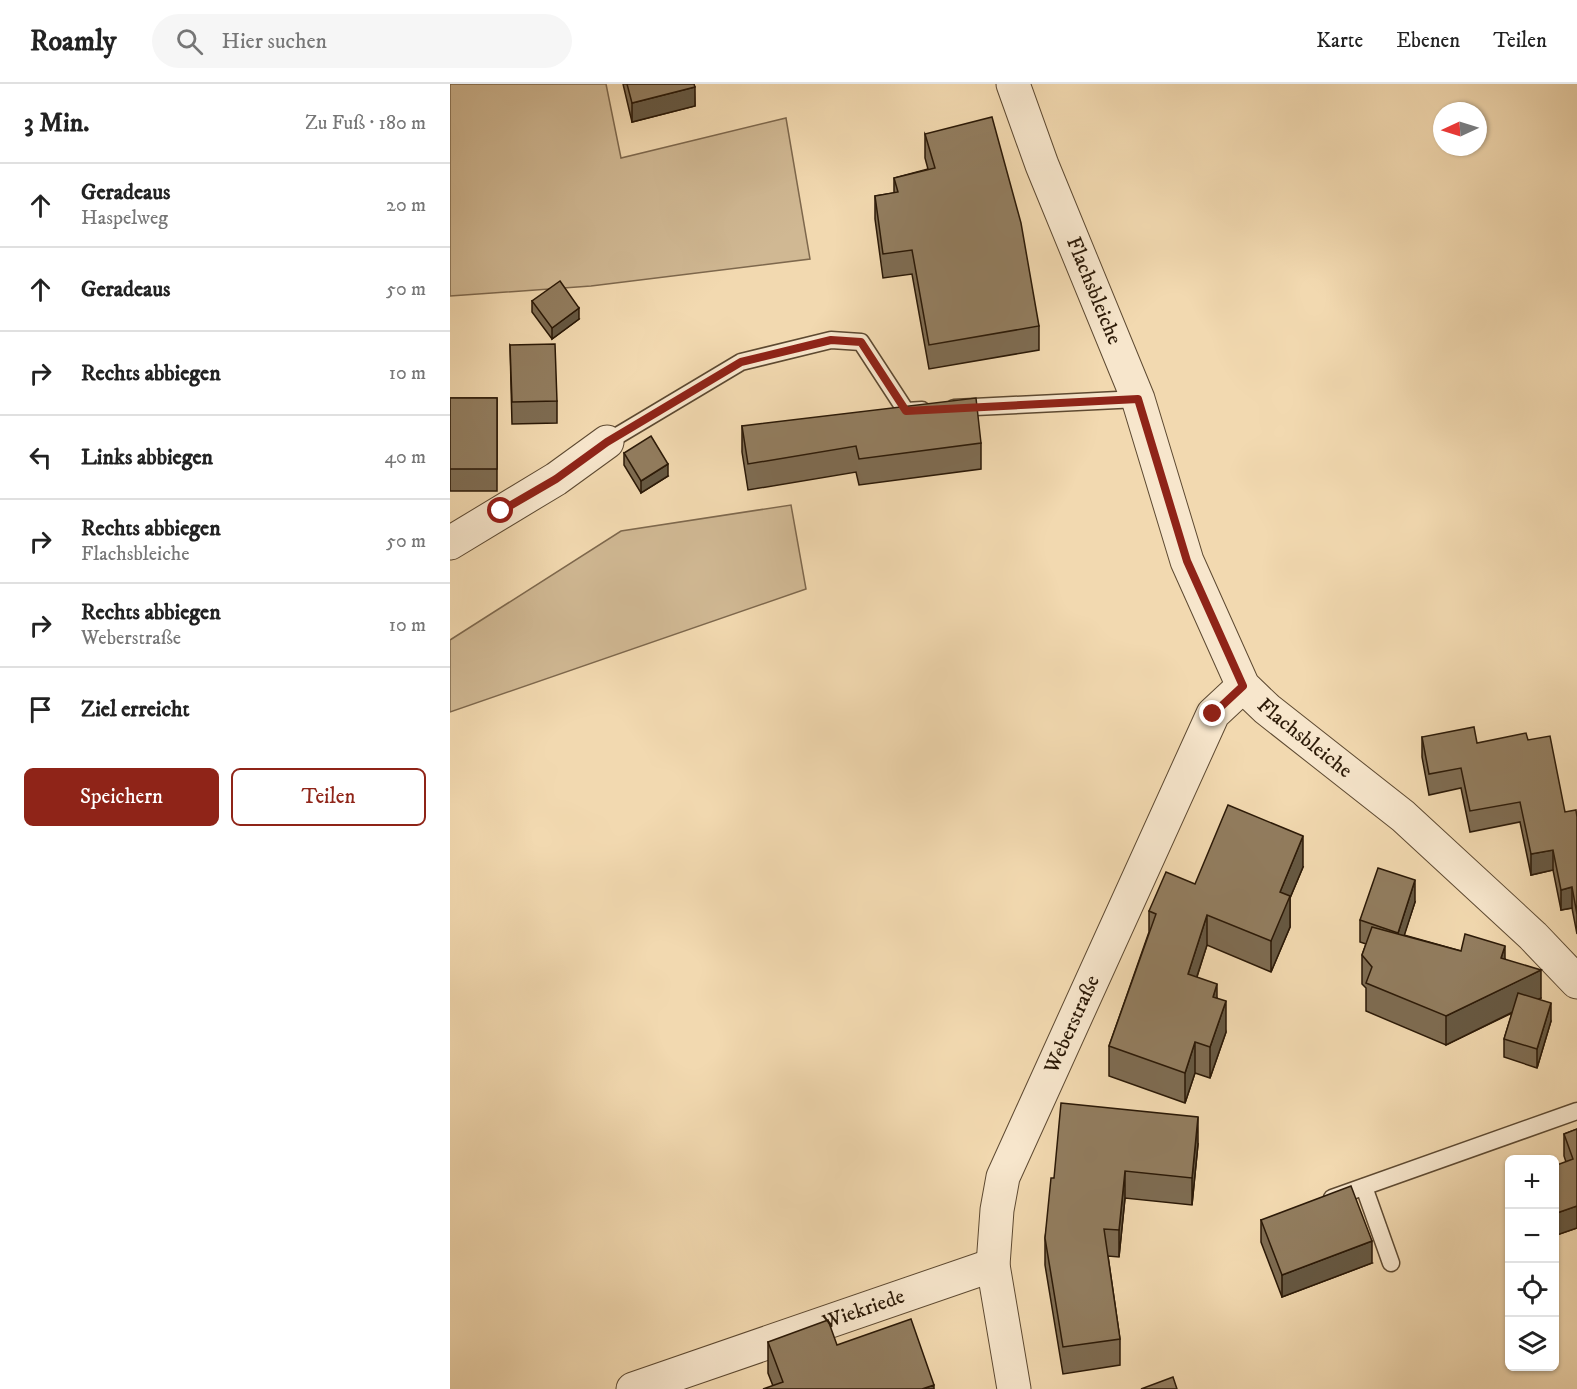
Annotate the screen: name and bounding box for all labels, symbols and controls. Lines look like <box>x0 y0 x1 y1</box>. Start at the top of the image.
search box <box>152 14 572 68</box>
text: Roamly <box>30 24 116 59</box>
icon: search <box>173 25 206 58</box>
text: Hier suchen <box>221 28 327 55</box>
text: Karte <box>1316 28 1363 54</box>
text: Ebenen <box>1396 28 1460 54</box>
text: Teilen <box>1493 28 1547 54</box>
north arrow <box>1433 102 1487 156</box>
text: 3 Min. <box>24 107 89 140</box>
text: Zu Fuß · 180 m <box>305 111 426 136</box>
text: Geradeaus <box>81 179 170 206</box>
icon: ahead <box>24 189 57 222</box>
text: 20 m <box>386 193 426 218</box>
text: Haspelweg <box>81 206 168 231</box>
street label: Flachsbleiche <box>1060 233 1127 349</box>
icon: ahead <box>24 273 57 306</box>
text: Geradeaus <box>81 276 170 303</box>
text: 50 m <box>386 277 426 302</box>
icon: right <box>24 357 57 390</box>
text: Rechts abbiegen <box>81 360 221 387</box>
text: 10 m <box>389 361 426 386</box>
icon: left <box>24 441 57 474</box>
text: Links abbiegen <box>81 444 213 471</box>
text: 40 m <box>384 445 426 470</box>
route start <box>487 497 513 523</box>
text: Rechts abbiegen <box>81 515 221 542</box>
icon: right <box>24 525 57 558</box>
text: 50 m <box>386 529 426 554</box>
text: Flachsbleiche <box>81 542 190 567</box>
text: Rechts abbiegen <box>81 599 221 626</box>
icon: right <box>24 609 57 642</box>
text: 10 m <box>389 613 426 638</box>
text: Weberstraße <box>81 626 181 651</box>
icon: arrive <box>24 693 57 726</box>
street label: Flachsbleiche <box>1251 693 1357 784</box>
text: Ziel erreicht <box>81 696 189 723</box>
route end <box>1199 700 1225 726</box>
button: Speichern <box>24 768 219 826</box>
button: Teilen <box>231 768 426 826</box>
street label: Weberstraße <box>1038 971 1106 1079</box>
map controls <box>1505 1155 1559 1371</box>
button: + <box>1505 1155 1559 1209</box>
button: − <box>1505 1209 1559 1263</box>
button: locate <box>1505 1263 1559 1317</box>
street label: Wiekriede <box>818 1283 908 1336</box>
button: layers <box>1505 1317 1559 1371</box>

